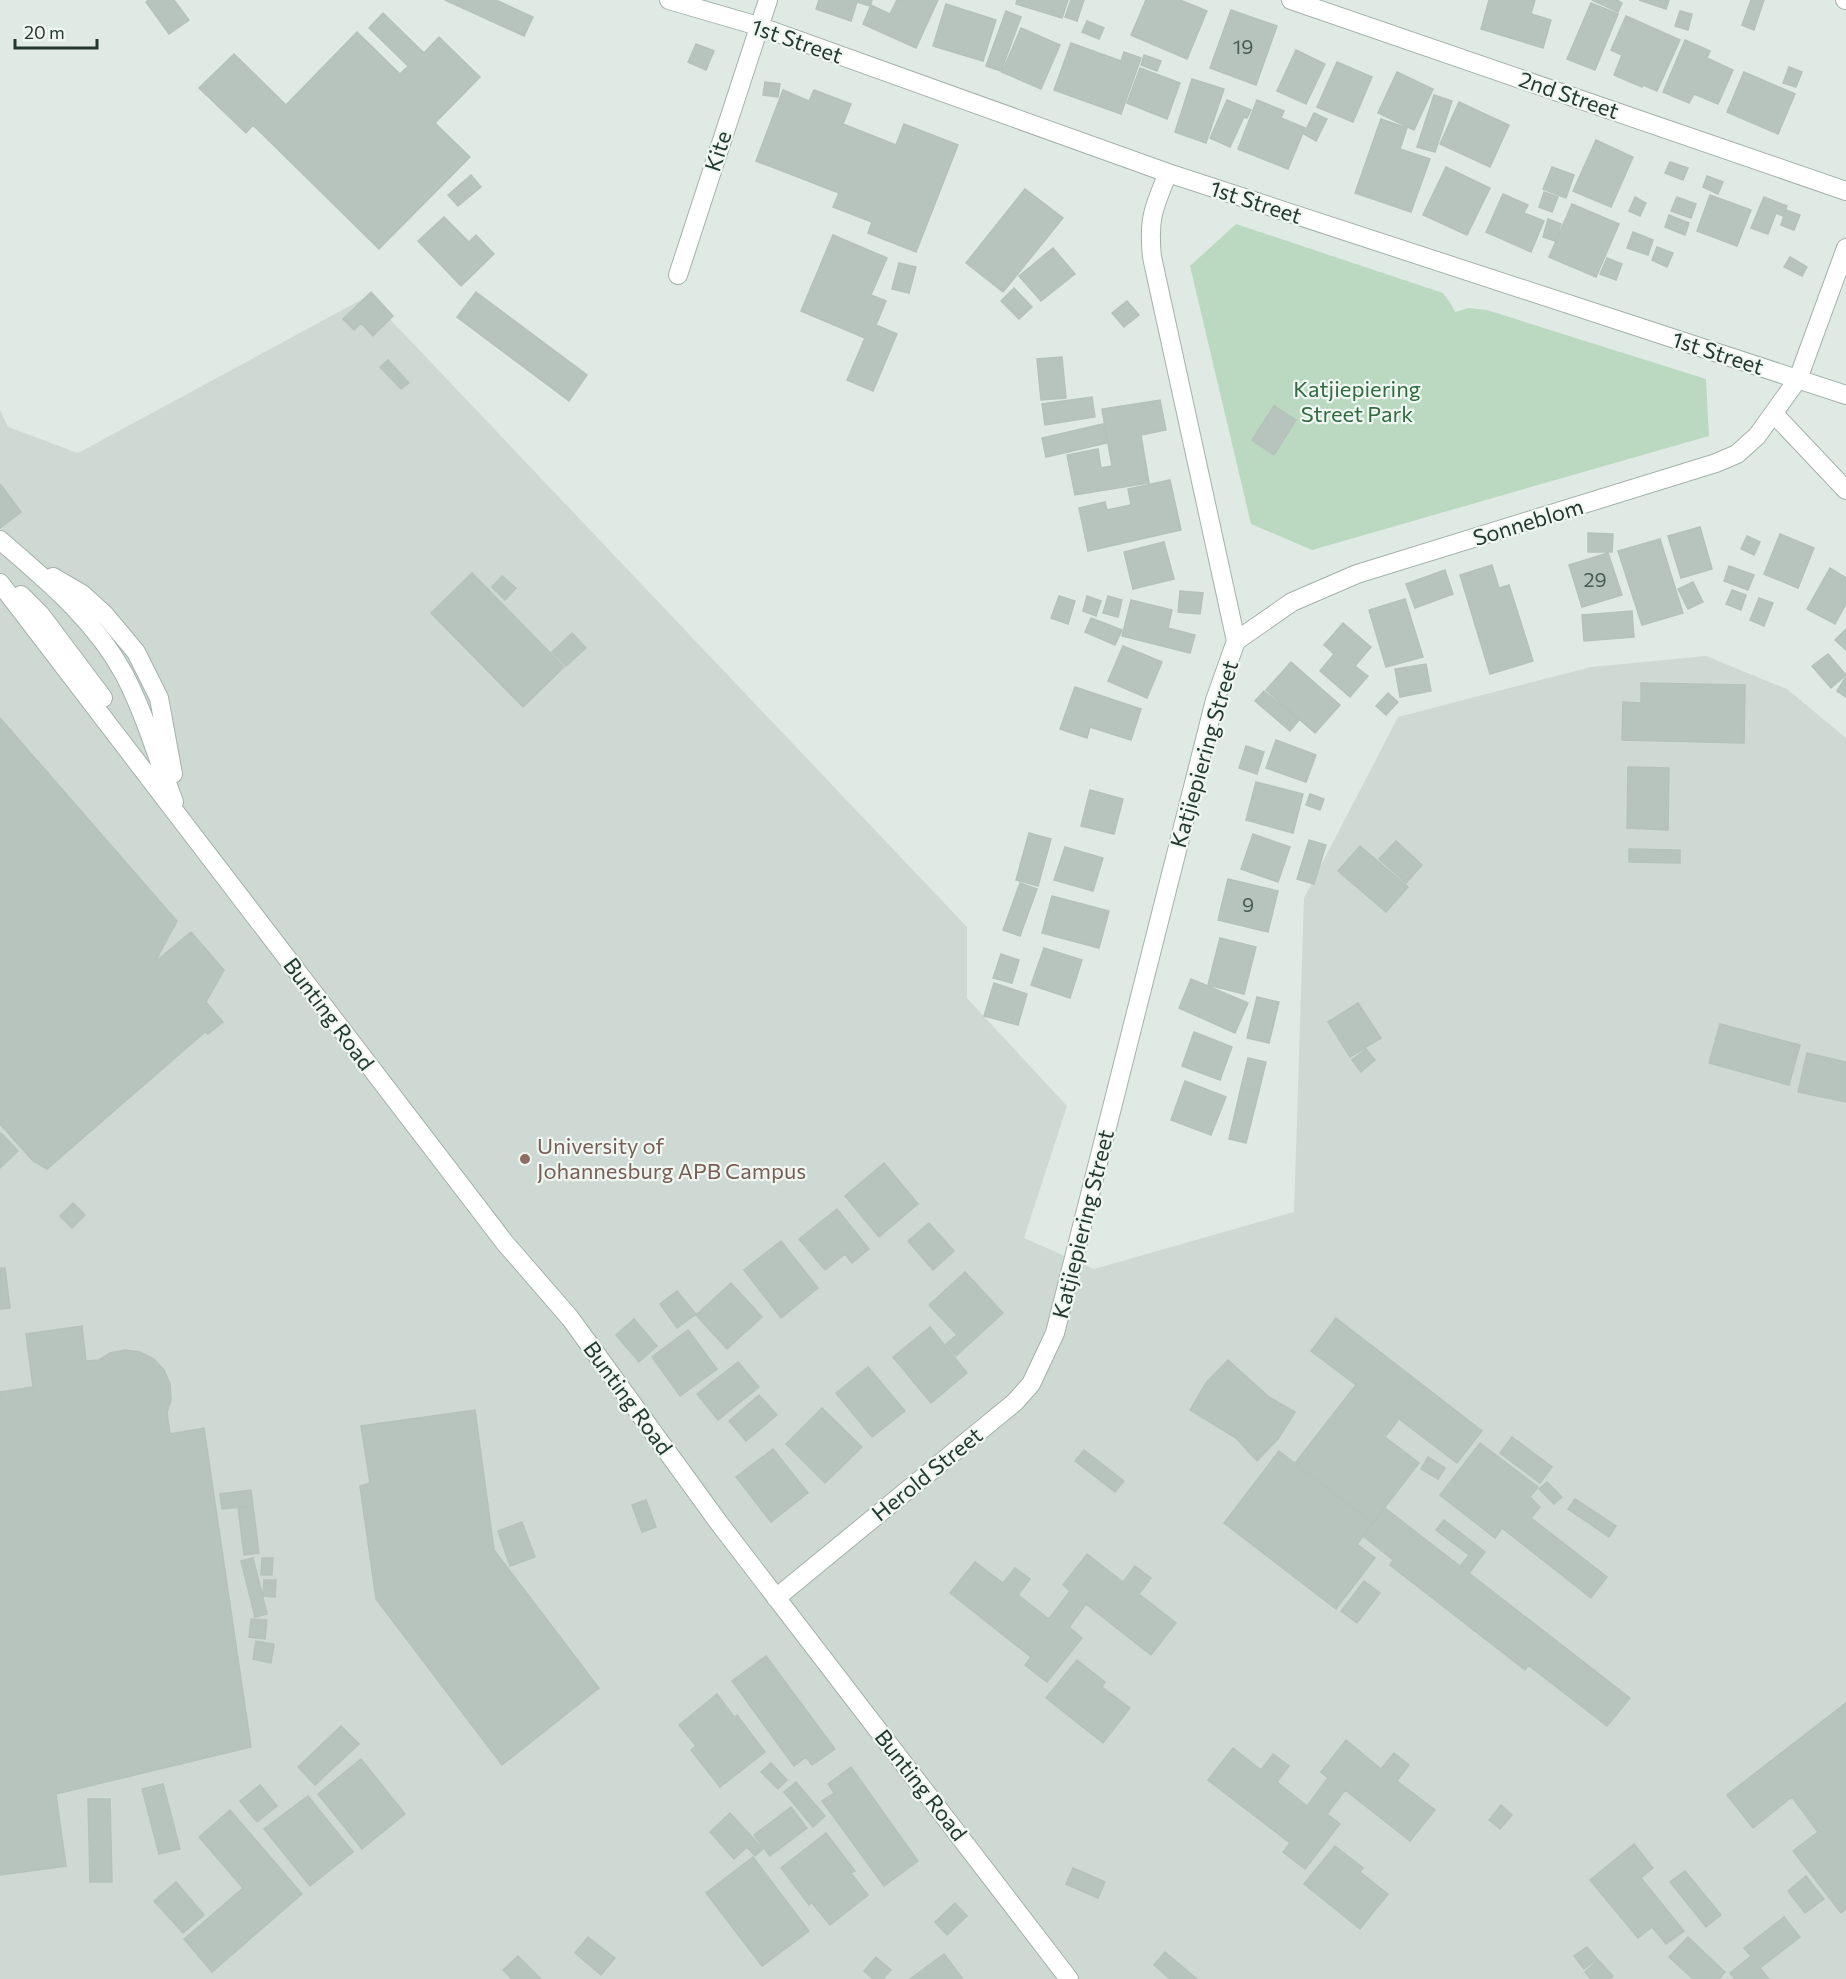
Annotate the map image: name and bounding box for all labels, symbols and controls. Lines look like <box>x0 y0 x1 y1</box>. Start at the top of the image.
scale bar <box>15 12 98 50</box>
street label: 1st Street <box>748 12 846 69</box>
text: 20 m <box>24 21 65 43</box>
house number: 19 <box>1233 34 1253 58</box>
street label: 2nd Street <box>1516 65 1623 124</box>
street label: Kite <box>698 127 737 174</box>
street label: 1st Street <box>1207 174 1305 229</box>
street label: 1st Street <box>1669 325 1767 380</box>
park label: Katjiepiering Street Park <box>1293 375 1421 427</box>
street label: Sonneblom <box>1469 492 1586 551</box>
house number: 29 <box>1583 567 1607 591</box>
street label: Katjiepiering Street <box>1164 657 1243 851</box>
house number: 9 <box>1242 892 1254 916</box>
street label: Bunting Road <box>278 952 380 1075</box>
street label: Katjiepiering Street <box>1046 1127 1119 1321</box>
place label: University of Johannesburg APB Campus <box>537 1132 806 1184</box>
marker: University of Johannesburg APB Campus <box>518 1152 532 1166</box>
street label: Bunting Road <box>578 1336 679 1460</box>
street label: Herold Street <box>866 1421 987 1526</box>
street label: Bunting Road <box>870 1724 973 1846</box>

